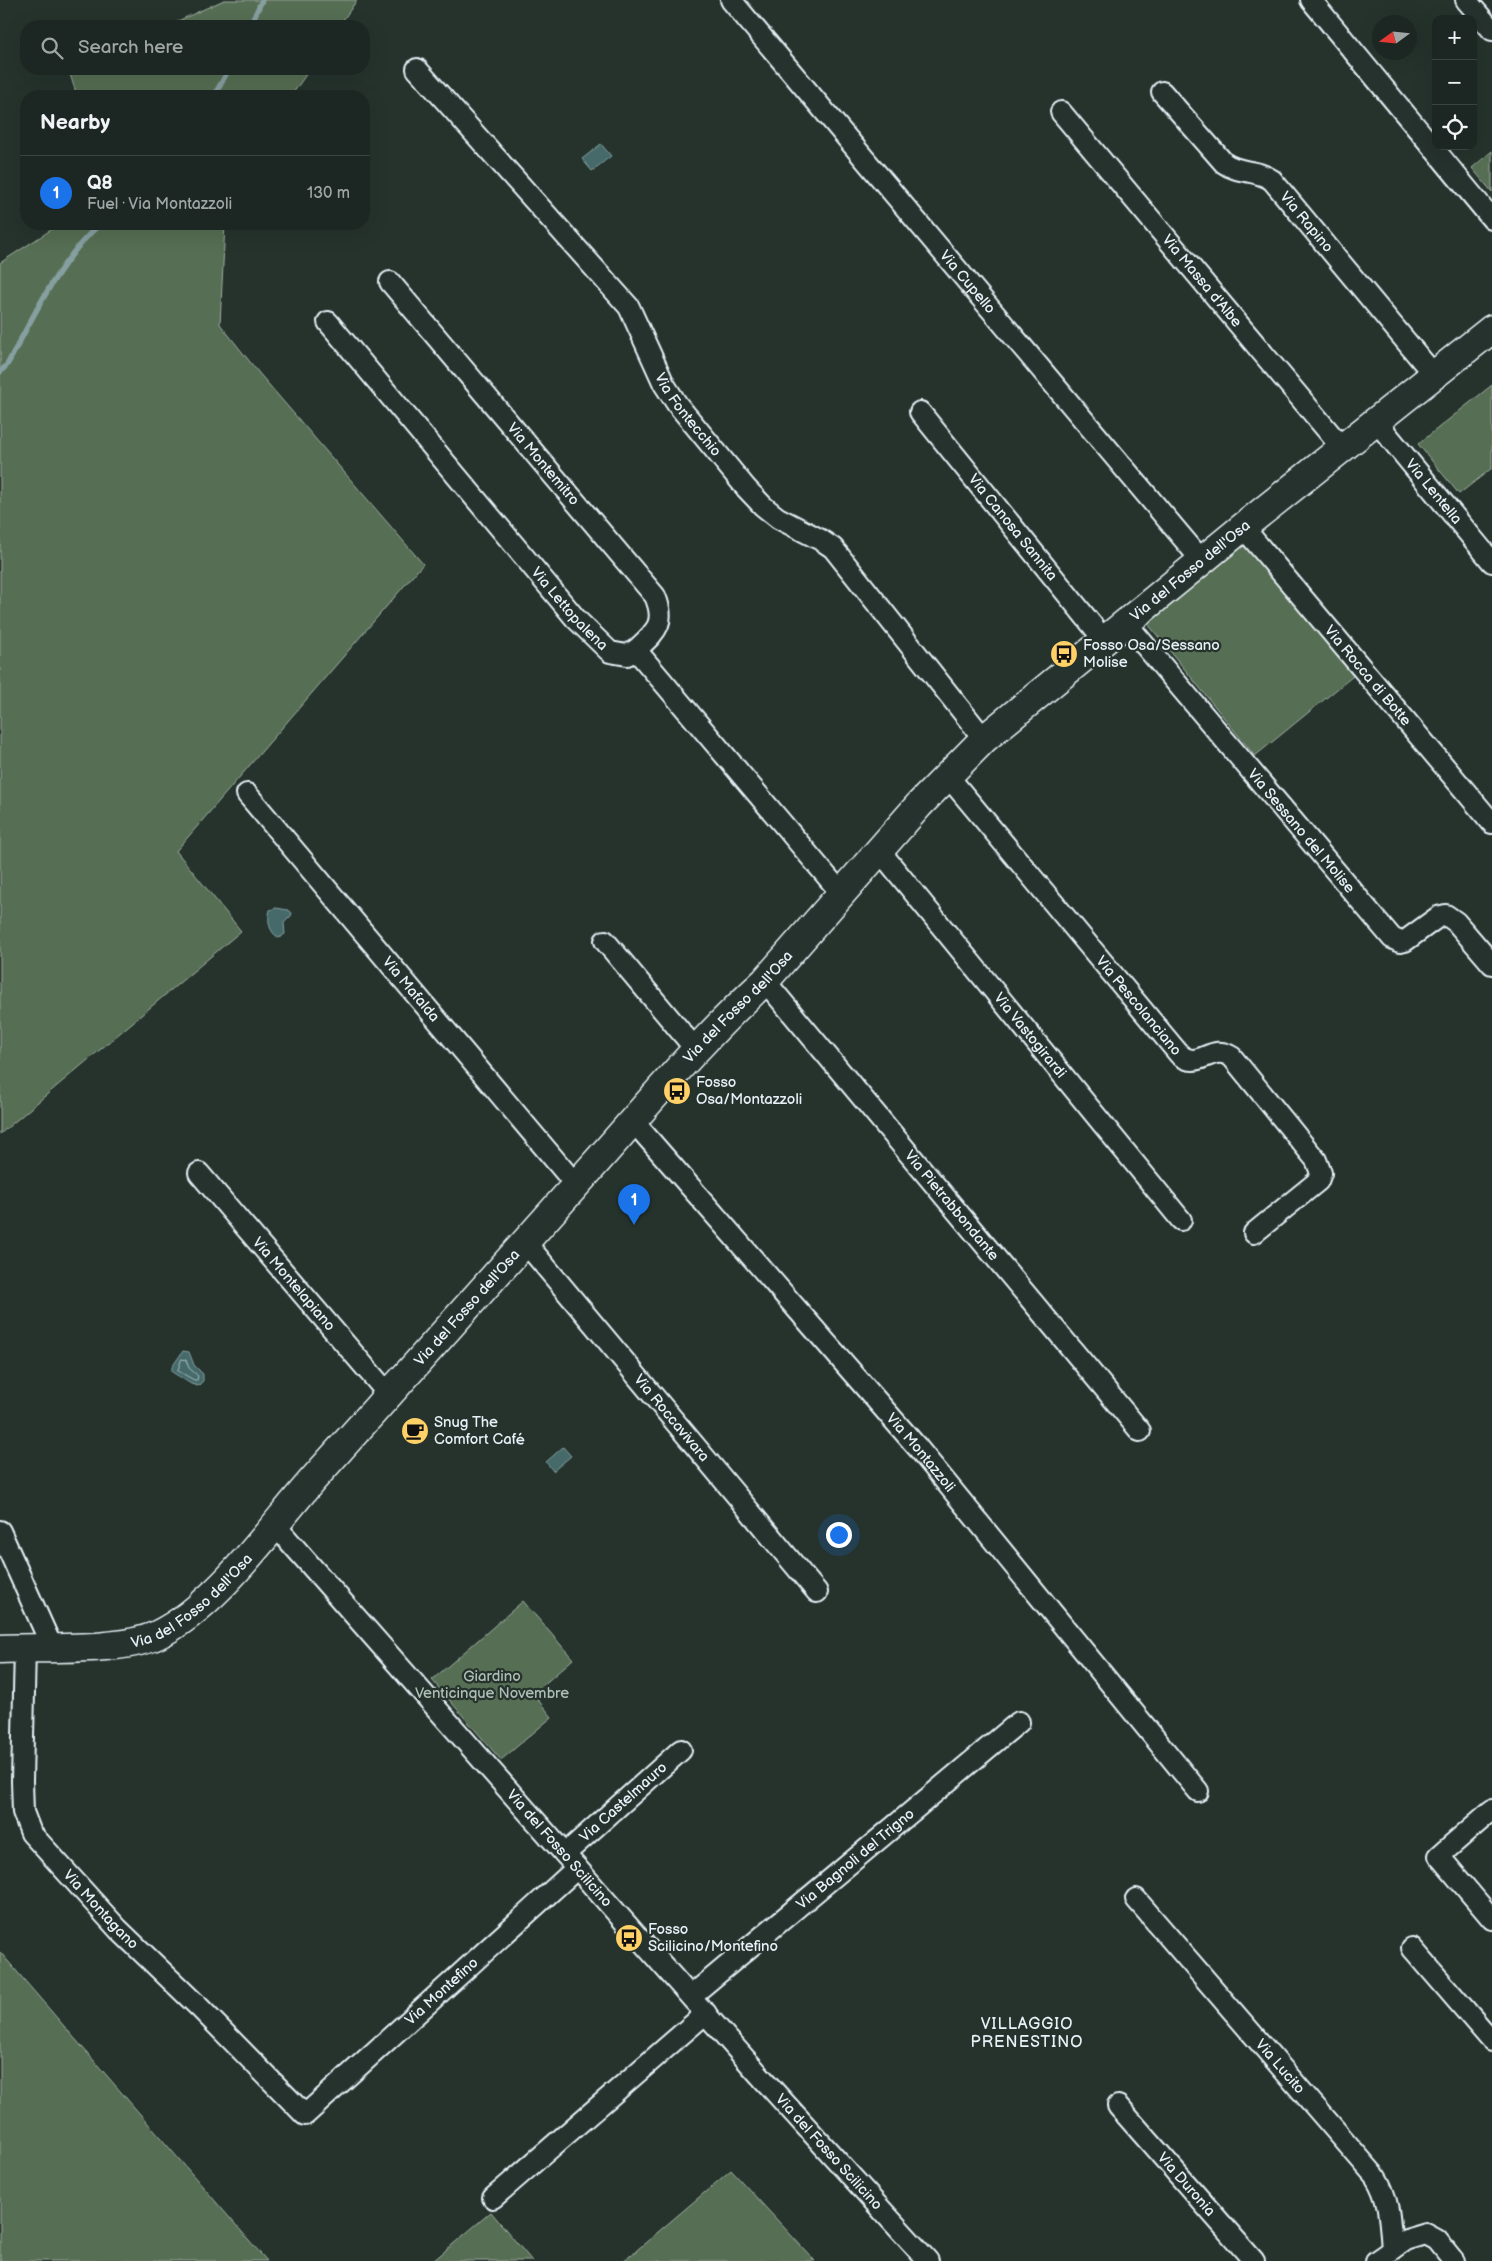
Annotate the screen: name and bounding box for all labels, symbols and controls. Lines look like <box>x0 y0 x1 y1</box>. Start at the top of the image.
north arrow <box>1372 15 1417 60</box>
map controls <box>1432 15 1477 150</box>
button: + <box>1432 15 1477 60</box>
search box <box>20 20 370 75</box>
icon: search <box>38 34 66 62</box>
text: Search here <box>78 36 183 59</box>
button: − <box>1432 60 1477 105</box>
button: locate <box>1432 105 1477 150</box>
text: Nearby <box>40 110 110 135</box>
text: Q8 <box>87 172 113 195</box>
text: 1 <box>53 184 59 203</box>
text: 130 m <box>307 184 350 203</box>
street label: Via Rapino <box>1276 187 1338 256</box>
text: Fuel · Via Montazzoli <box>87 195 232 214</box>
street label: Via Massa d'Albe <box>1158 230 1247 331</box>
street label: Via Cupello <box>936 246 1000 317</box>
street label: Via Fontecchio <box>651 370 726 460</box>
street label: Via Montemitro <box>503 419 584 509</box>
street label: Via Lentella <box>1401 455 1466 528</box>
street label: Via Canosa Sannita <box>964 470 1062 584</box>
street label: Via del Fosso dell'Osa <box>1126 516 1254 625</box>
street label: Via Lettopalena <box>527 563 612 654</box>
street label: Via Rocca di Botte <box>1320 621 1416 730</box>
place label: Fosso Osa/Sessano Molise <box>1083 636 1220 672</box>
bus stop icon: Fosso Osa/Sessano Molise <box>1049 639 1079 669</box>
street label: Via Sessano del Molise <box>1244 765 1359 897</box>
street label: Via del Fosso dell'Osa <box>679 947 797 1067</box>
street label: Via Mafalda <box>378 952 444 1026</box>
street label: Via Pescolanciano <box>1092 952 1186 1060</box>
street label: Via Vastogirardi <box>990 989 1071 1082</box>
place label: Fosso Osa/Montazzoli <box>696 1073 802 1109</box>
bus stop icon: Fosso Osa/Montazzoli <box>662 1076 692 1106</box>
street label: Via Pietrabbondante <box>900 1146 1003 1264</box>
pin: 1 <box>618 1184 650 1225</box>
street label: Via Montelapiano <box>248 1233 339 1335</box>
street label: Via del Fosso dell'Osa <box>410 1245 524 1370</box>
street label: Via Roccavivara <box>630 1370 714 1466</box>
street label: Via Montazzoli <box>882 1409 960 1496</box>
place label: Snug The Comfort Café <box>434 1413 525 1449</box>
cafe icon: Snug The Comfort Café <box>400 1416 430 1446</box>
your location <box>826 1522 852 1548</box>
street label: Via del Fosso dell'Osa <box>129 1550 256 1652</box>
park label: Giardino Venticinque Novembre <box>415 1667 569 1703</box>
street label: Via Castelmauro <box>575 1758 671 1846</box>
street label: Via del Fosso Scilicino <box>503 1785 616 1911</box>
street label: Via Bagnoli del Trigno <box>792 1804 918 1914</box>
street label: Via Montagano <box>59 1865 143 1953</box>
place label: Fosso Scilicino/Montefino <box>648 1920 778 1956</box>
bus stop icon: Fosso Scilicino/Montefino <box>614 1923 644 1953</box>
street label: Via Montefino <box>401 1953 482 2029</box>
district label: VILLAGGIO PRENESTINO <box>971 2015 1083 2052</box>
street label: Via Lucito <box>1251 2035 1309 2098</box>
street label: Via del Fosso Scilicino <box>771 2090 887 2214</box>
street label: Via Duronia <box>1153 2148 1220 2220</box>

